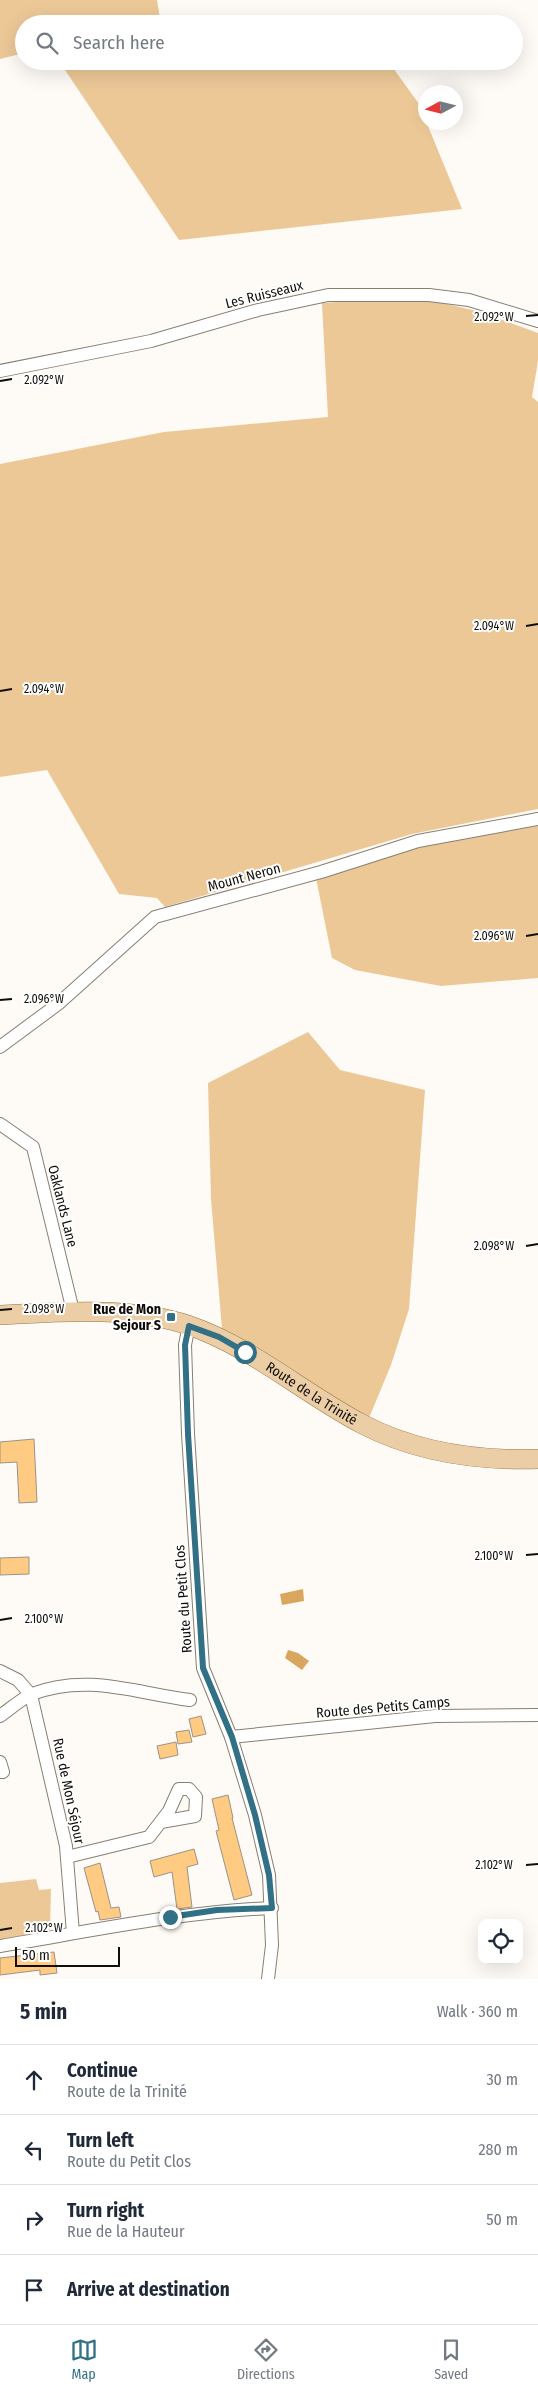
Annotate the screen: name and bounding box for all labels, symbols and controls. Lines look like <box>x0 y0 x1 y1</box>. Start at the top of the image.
search box <box>15 15 523 70</box>
icon: search <box>33 29 61 57</box>
text: Search here <box>73 31 165 54</box>
north arrow <box>418 85 463 130</box>
street label: Les Ruisseaux <box>224 276 306 312</box>
text: 2.092°W <box>474 310 514 324</box>
text: 2.092°W <box>24 373 64 387</box>
text: 2.094°W <box>474 619 514 633</box>
text: 2.094°W <box>24 682 64 696</box>
street label: Mount Neron <box>206 860 282 895</box>
text: 2.096°W <box>474 929 514 943</box>
text: 2.096°W <box>24 992 64 1006</box>
street label: Oaklands Lane <box>44 1163 81 1249</box>
text: 2.098°W <box>474 1239 514 1253</box>
place label: Rue de Mon Sejour S <box>93 1301 161 1334</box>
text: 2.098°W <box>24 1302 64 1316</box>
marker: Rue de Mon Sejour S <box>165 1311 177 1323</box>
route start <box>234 1341 257 1364</box>
street label: Route de la Trinité <box>263 1358 360 1429</box>
street label: Route du Petit Clos <box>171 1544 196 1654</box>
text: 2.100°W <box>475 1549 513 1563</box>
text: 2.100°W <box>25 1612 63 1626</box>
street label: Route des Petits Camps <box>315 1693 451 1722</box>
street label: Rue de Mon Séjour <box>49 1737 88 1846</box>
text: 2.102°W <box>475 1858 513 1872</box>
route end <box>159 1906 182 1929</box>
map controls <box>478 1919 523 1964</box>
button: locate <box>478 1919 523 1964</box>
text: 2.102°W <box>25 1921 63 1935</box>
scale bar <box>15 1944 120 1967</box>
text: 50 m <box>22 1947 50 1964</box>
text: 5 min <box>20 1999 67 2025</box>
text: Walk · 360 m <box>437 2002 518 2021</box>
text: Continue <box>67 2059 138 2082</box>
icon: ahead <box>20 2066 48 2094</box>
text: 30 m <box>486 2070 518 2089</box>
text: Route de la Trinité <box>67 2082 187 2101</box>
text: Turn left <box>67 2129 134 2152</box>
icon: left <box>20 2136 48 2164</box>
text: 280 m <box>479 2140 518 2159</box>
text: Route du Petit Clos <box>67 2152 191 2171</box>
text: Turn right <box>67 2199 144 2222</box>
icon: right <box>20 2206 48 2234</box>
text: 50 m <box>486 2210 518 2229</box>
text: Rue de la Hauteur <box>67 2222 185 2241</box>
icon: arrive <box>20 2276 48 2304</box>
text: Arrive at destination <box>67 2278 230 2301</box>
tab: Map <box>70 2336 98 2383</box>
tab: Directions <box>237 2336 295 2383</box>
tab: Saved <box>434 2336 468 2383</box>

